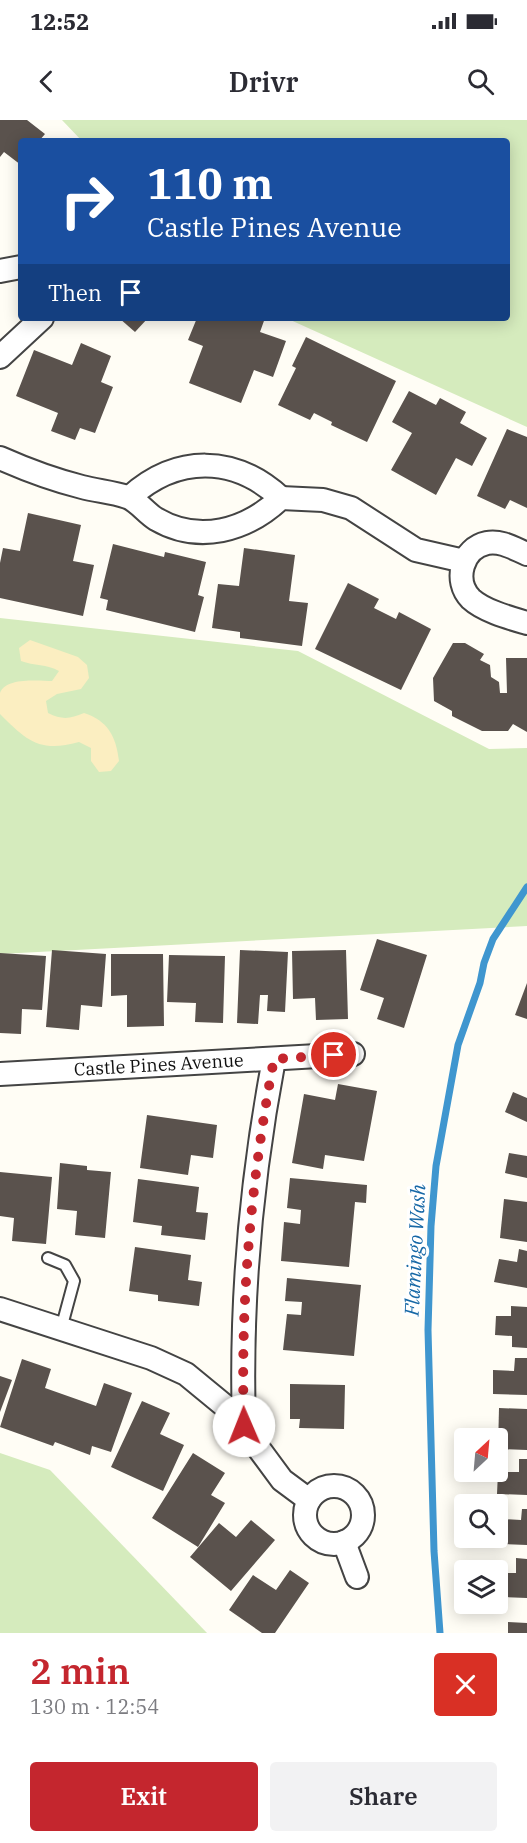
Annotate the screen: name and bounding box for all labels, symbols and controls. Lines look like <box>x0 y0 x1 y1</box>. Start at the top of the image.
text: 12:52 <box>30 7 89 36</box>
text: Drivr <box>229 64 298 99</box>
icon: back <box>30 65 63 98</box>
icon: search <box>464 65 497 98</box>
text: 110 m <box>147 156 273 211</box>
icon: right <box>48 162 126 240</box>
text: Castle Pines Avenue <box>147 209 402 244</box>
icon: arrive <box>114 276 147 309</box>
text: Then <box>48 278 102 307</box>
pin <box>308 1029 359 1080</box>
icon: arrive <box>317 1038 350 1071</box>
street label: Castle Pines Avenue <box>73 1048 244 1081</box>
water label: Flamingo Wash <box>398 1183 431 1318</box>
position arrow <box>212 1394 276 1458</box>
north arrow <box>454 1428 508 1482</box>
map controls <box>454 1428 508 1614</box>
button: search <box>454 1494 508 1548</box>
button: layers <box>454 1560 508 1614</box>
text: 2 min <box>30 1647 130 1694</box>
button: close <box>434 1653 497 1716</box>
text: 130 m · 12:54 <box>30 1693 159 1720</box>
button: Exit <box>30 1762 258 1831</box>
button: Share <box>270 1762 497 1831</box>

